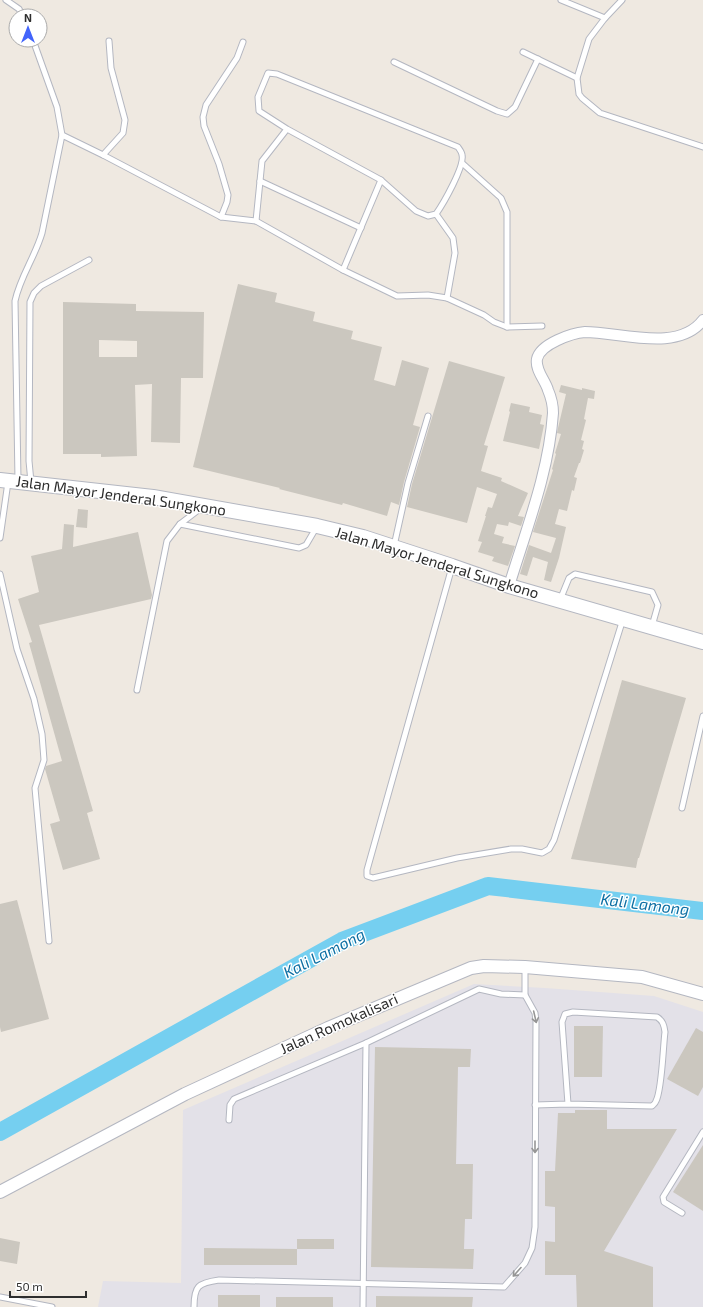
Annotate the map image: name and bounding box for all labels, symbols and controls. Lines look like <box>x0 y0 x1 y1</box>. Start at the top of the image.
north arrow <box>8 8 48 48</box>
text: N <box>24 11 32 24</box>
street label: Jalan Mayor Jenderal Sungkono <box>15 471 227 519</box>
street label: Jalan Mayor Jenderal Sungkono <box>333 522 541 602</box>
water label: Kali Lamong <box>600 889 691 918</box>
water label: Kali Lamong <box>280 924 368 981</box>
street label: Jalan Romokalisari <box>277 989 400 1057</box>
one-way arrow <box>531 1011 539 1024</box>
one-way arrow <box>531 1140 539 1153</box>
one-way arrow <box>512 1267 522 1277</box>
scale bar <box>10 1273 86 1299</box>
text: 50 m <box>16 1279 43 1293</box>

